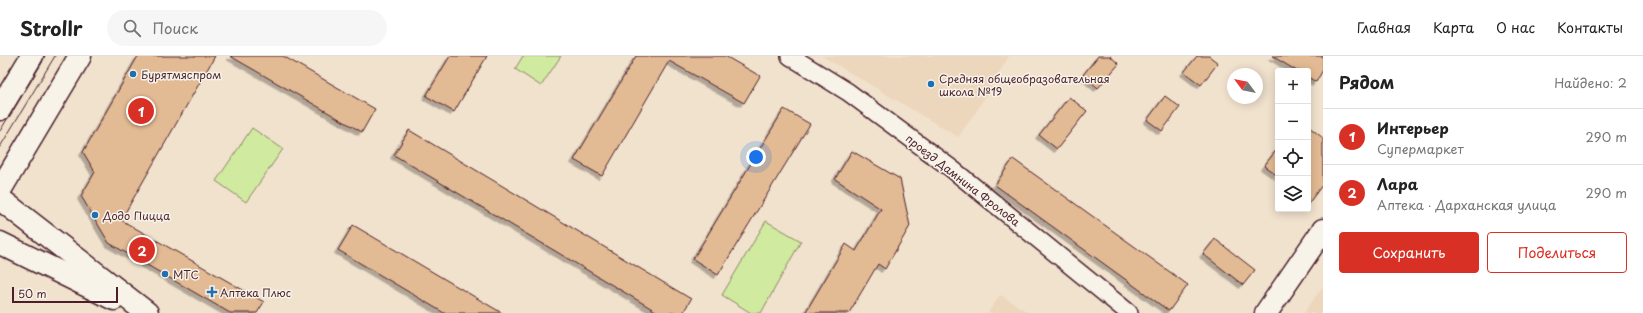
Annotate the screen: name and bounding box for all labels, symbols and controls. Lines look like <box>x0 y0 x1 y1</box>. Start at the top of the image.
search box <box>107 10 387 46</box>
text: Strollr <box>20 14 83 42</box>
text: Поиск <box>153 16 198 39</box>
icon: search <box>121 17 143 39</box>
text: Главная <box>1357 17 1411 38</box>
text: Карта <box>1433 17 1474 38</box>
text: О нас <box>1496 17 1535 38</box>
text: Контакты <box>1557 17 1623 38</box>
place label: Бурятмяспром <box>141 66 221 83</box>
north arrow <box>1227 68 1263 104</box>
map controls <box>1275 68 1311 212</box>
button: + <box>1275 68 1311 104</box>
marker: Бурятмяспром <box>128 69 138 79</box>
text: Рядом <box>1339 69 1394 95</box>
place label: Средняя общеобразовательная школа №19 <box>939 70 1110 100</box>
text: Найдено: 2 <box>1554 73 1627 92</box>
marker: Средняя общеобразовательная школа №19 <box>926 79 936 89</box>
pin: 1 <box>128 96 154 126</box>
button: − <box>1275 104 1311 140</box>
text: Интерьер <box>1377 116 1449 139</box>
text: 1 <box>1349 127 1355 146</box>
text: 290 m <box>1586 127 1627 146</box>
street label: проезд Дамнина Фролова <box>902 130 1024 230</box>
text: Супермаркет <box>1377 139 1464 158</box>
button: locate <box>1275 140 1311 176</box>
your location <box>746 147 766 167</box>
text: Лара <box>1377 172 1418 195</box>
button: layers <box>1275 176 1311 212</box>
text: 2 <box>1347 183 1357 202</box>
text: 290 m <box>1586 183 1627 202</box>
text: Аптека · Дарханская улица <box>1377 195 1556 214</box>
place label: Додо Пицца <box>102 207 170 224</box>
marker: Додо Пицца <box>90 210 100 220</box>
button: Сохранить <box>1339 232 1479 273</box>
button: Поделиться <box>1487 232 1627 273</box>
pin: 2 <box>129 235 155 265</box>
place label: МТС <box>173 266 199 283</box>
marker: МТС <box>160 269 170 279</box>
place label: Аптека Плюс <box>220 284 291 301</box>
scale bar <box>12 285 118 304</box>
text: 50 m <box>18 285 47 302</box>
marker: Аптека Плюс <box>207 287 217 297</box>

